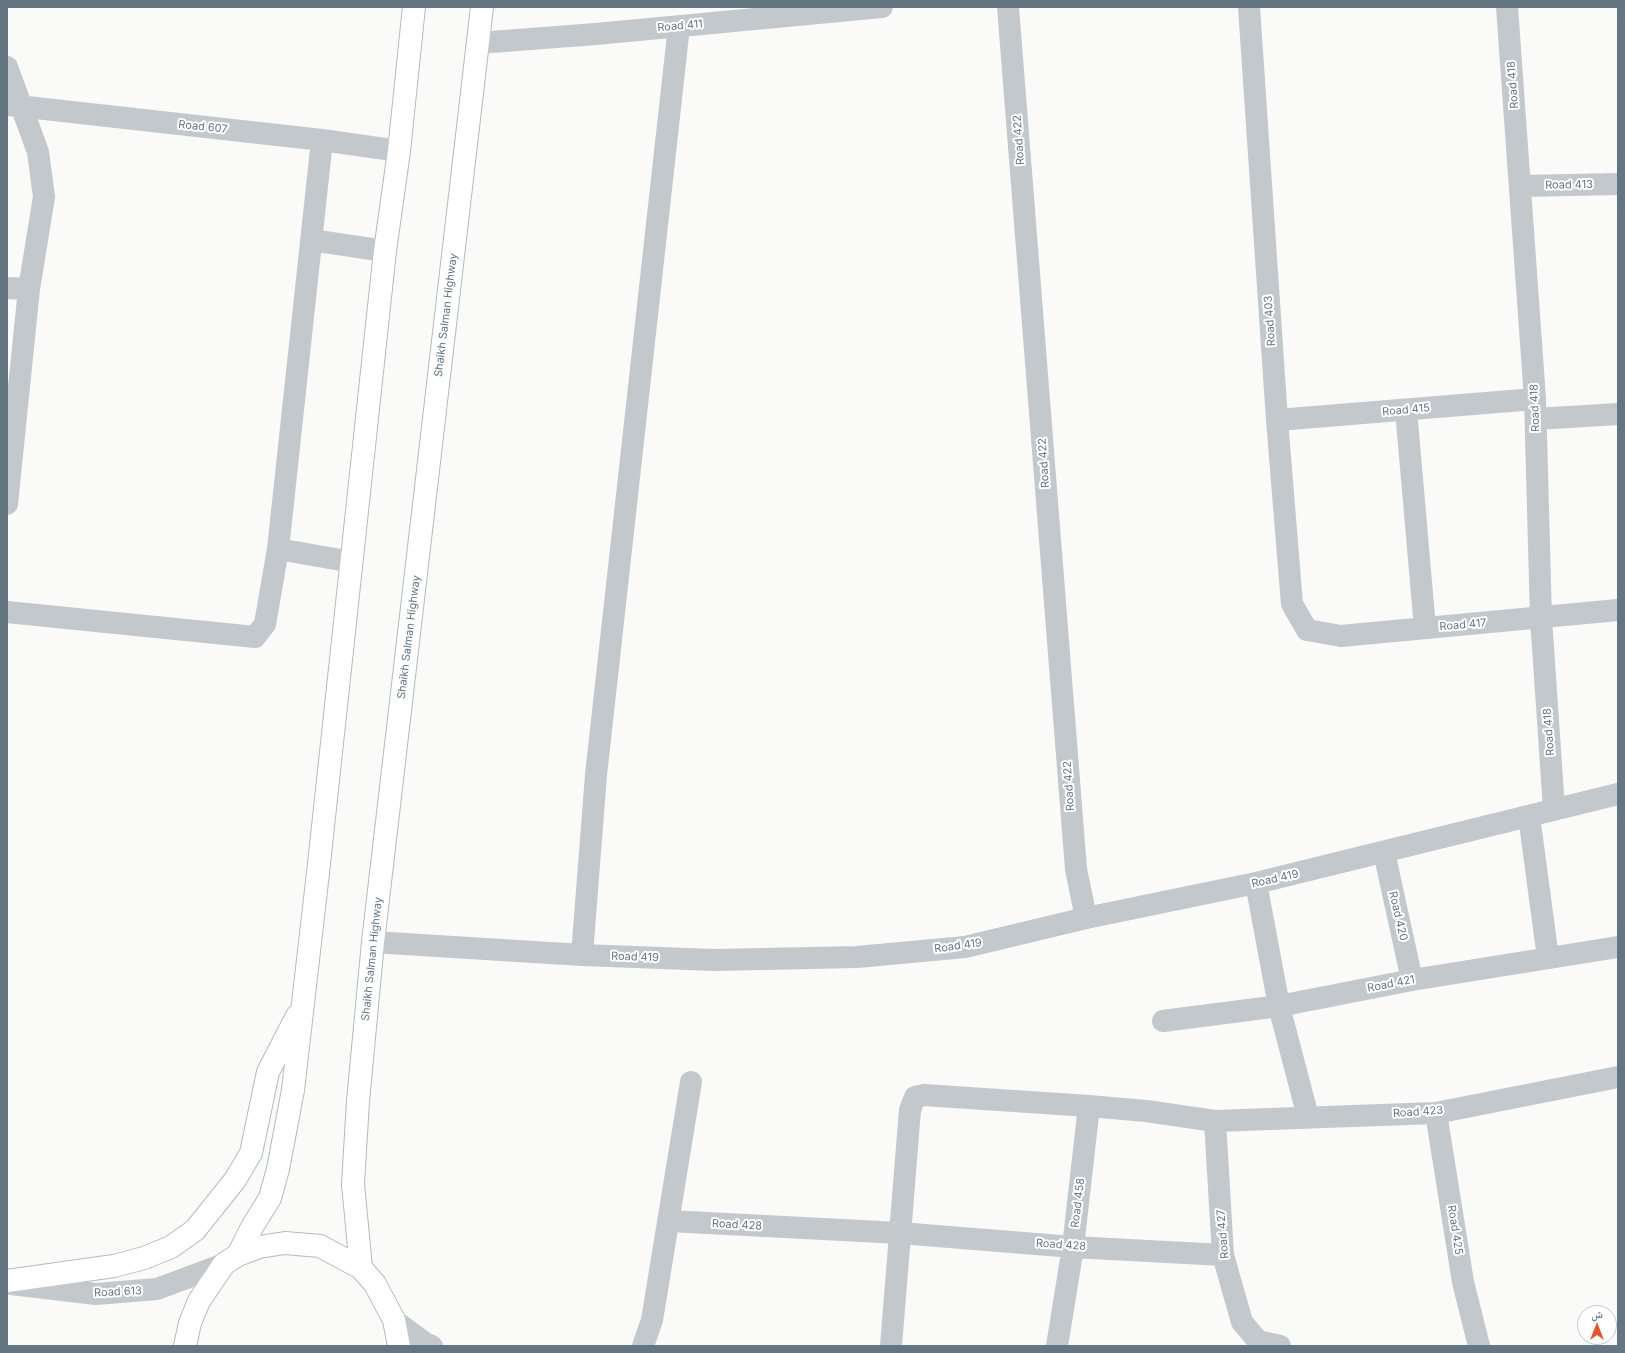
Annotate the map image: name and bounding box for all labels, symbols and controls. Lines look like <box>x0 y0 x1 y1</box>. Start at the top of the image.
street label: Road 411 <box>657 17 703 35</box>
street label: Road 418 <box>1505 61 1521 109</box>
street label: Road 422 <box>1011 115 1027 165</box>
street label: Road 607 <box>178 118 228 136</box>
street label: Road 413 <box>1545 178 1593 192</box>
street label: Shaikh Salman Highway <box>432 252 460 378</box>
street label: Road 403 <box>1262 295 1278 347</box>
street label: Road 418 <box>1528 384 1542 432</box>
street label: Road 415 <box>1382 401 1430 419</box>
street label: Road 422 <box>1036 438 1052 488</box>
street label: Shaikh Salman Highway <box>395 574 423 700</box>
street label: Road 417 <box>1439 616 1487 634</box>
street label: Road 418 <box>1541 708 1557 756</box>
street label: Road 422 <box>1061 761 1077 811</box>
street label: Road 419 <box>1250 867 1300 891</box>
street label: Road 420 <box>1386 890 1410 942</box>
street label: Shaikh Salman Highway <box>359 896 385 1022</box>
street label: Road 419 <box>933 936 983 956</box>
street label: Road 419 <box>611 950 659 964</box>
street label: Road 421 <box>1366 973 1416 995</box>
street label: Road 423 <box>1392 1104 1444 1120</box>
street label: Road 458 <box>1068 1177 1088 1229</box>
street label: Road 425 <box>1445 1204 1465 1256</box>
street label: Road 427 <box>1214 1209 1232 1259</box>
street label: Road 428 <box>712 1217 762 1233</box>
street label: Road 428 <box>1035 1237 1087 1253</box>
street label: Road 613 <box>94 1284 142 1300</box>
north arrow <box>1577 1305 1617 1345</box>
text: ش <box>1591 1307 1603 1321</box>

